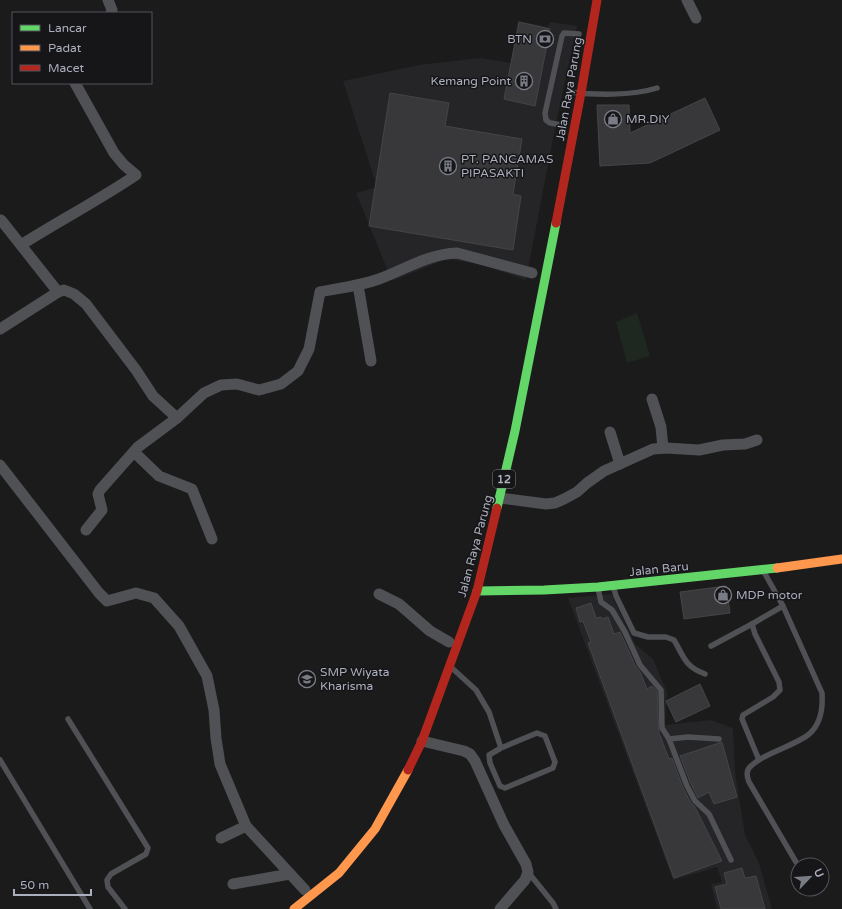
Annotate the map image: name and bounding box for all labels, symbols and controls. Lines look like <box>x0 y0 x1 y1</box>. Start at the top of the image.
legend <box>12 12 152 84</box>
text: Lancar <box>48 21 87 35</box>
bank icon: BTN <box>535 29 555 49</box>
place label: BTN <box>507 32 532 46</box>
street label: Jalan Raya Parung <box>553 36 585 142</box>
text: Padat <box>48 41 82 55</box>
text: Macet <box>48 61 84 75</box>
building icon: Kemang Point <box>514 71 534 91</box>
place label: Kemang Point <box>430 74 511 88</box>
shop icon: MR.DIY <box>603 109 623 129</box>
place label: MR.DIY <box>626 112 670 126</box>
place label: PT. PANCAMAS PIPASAKTI <box>461 152 553 180</box>
building icon: PT. PANCAMAS PIPASAKTI <box>438 156 458 176</box>
road number: 12 <box>493 470 515 488</box>
street label: Jalan Raya Parung <box>455 493 495 599</box>
street label: Jalan Baru <box>629 559 689 579</box>
shop icon: MDP motor <box>713 585 733 605</box>
place label: MDP motor <box>736 588 803 602</box>
place label: SMP Wiyata Kharisma <box>320 665 389 693</box>
school or university icon: SMP Wiyata Kharisma <box>297 669 317 689</box>
north arrow <box>790 857 830 897</box>
text: U <box>811 866 826 880</box>
scale bar <box>14 871 91 897</box>
text: 50 m <box>20 878 49 892</box>

